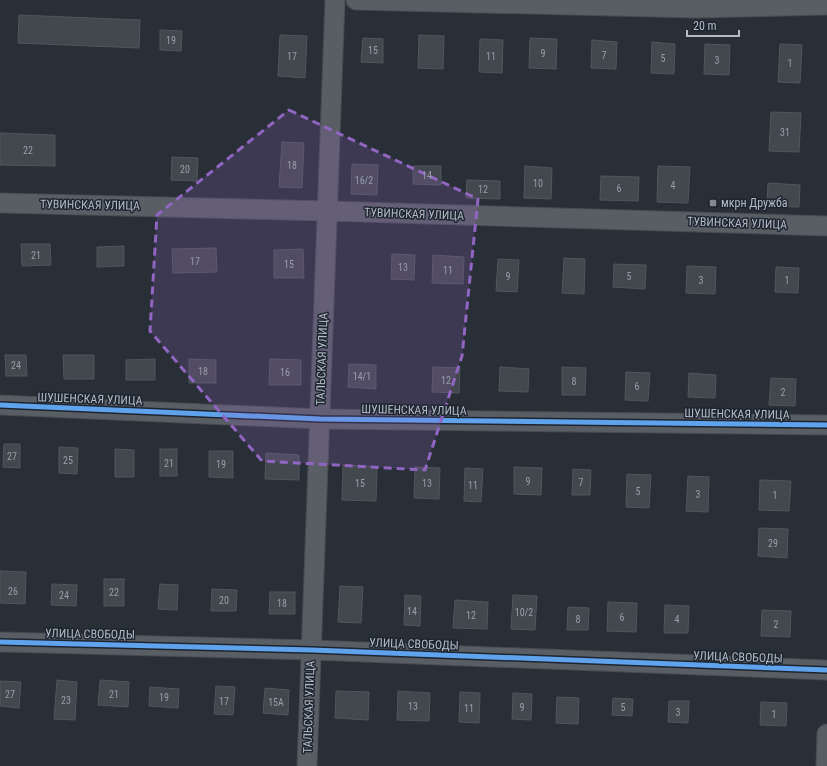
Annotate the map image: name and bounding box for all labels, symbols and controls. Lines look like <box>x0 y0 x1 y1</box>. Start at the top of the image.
scale bar <box>687 12 739 38</box>
text: 20 m <box>693 19 717 33</box>
house number: 19 <box>166 35 176 46</box>
house number: 15 <box>368 45 378 56</box>
house number: 9 <box>541 48 546 59</box>
house number: 7 <box>602 50 607 61</box>
house number: 17 <box>287 51 297 62</box>
house number: 11 <box>486 51 496 62</box>
house number: 5 <box>661 53 666 64</box>
house number: 3 <box>715 55 720 66</box>
house number: 1 <box>788 58 792 69</box>
house number: 31 <box>780 127 790 138</box>
house number: 22 <box>23 145 33 156</box>
house number: 18 <box>287 160 297 171</box>
house number: 20 <box>180 164 190 175</box>
house number: 14 <box>422 170 432 181</box>
house number: 16/2 <box>355 175 373 186</box>
house number: 10 <box>533 178 543 189</box>
house number: 4 <box>671 180 676 191</box>
house number: 6 <box>617 183 622 194</box>
house number: 12 <box>478 184 488 195</box>
place label: мкрн Дружба <box>721 196 788 210</box>
street label: ТУВИНСКАЯ УЛИЦА <box>40 197 140 213</box>
marker: мкрн Дружба <box>708 198 718 208</box>
street label: ТУВИНСКАЯ УЛИЦА <box>364 205 464 223</box>
street label: ТУВИНСКАЯ УЛИЦА <box>687 214 787 232</box>
house number: 21 <box>31 250 41 261</box>
house number: 17 <box>190 256 200 267</box>
house number: 15 <box>284 259 294 270</box>
house number: 13 <box>398 262 408 273</box>
house number: 11 <box>443 265 453 276</box>
house number: 9 <box>506 271 511 282</box>
house number: 5 <box>627 271 632 282</box>
house number: 3 <box>699 275 704 286</box>
house number: 1 <box>785 275 789 286</box>
street label: ТАЛЬСКАЯ УЛИЦА <box>313 312 331 405</box>
house number: 24 <box>11 360 21 371</box>
house number: 18 <box>198 366 208 377</box>
house number: 16 <box>280 367 290 378</box>
house number: 14/1 <box>353 371 371 382</box>
house number: 12 <box>441 375 451 386</box>
house number: 8 <box>572 376 577 387</box>
house number: 6 <box>635 381 640 392</box>
house number: 2 <box>781 387 786 398</box>
street label: ШУШЕНСКАЯ УЛИЦА <box>37 390 143 408</box>
street label: ШУШЕНСКАЯ УЛИЦА <box>361 402 467 418</box>
street label: ШУШЕНСКАЯ УЛИЦА <box>684 406 790 422</box>
house number: 27 <box>7 451 17 462</box>
house number: 25 <box>63 455 73 466</box>
house number: 21 <box>164 458 174 469</box>
house number: 19 <box>216 459 226 470</box>
house number: 9 <box>526 476 531 487</box>
house number: 7 <box>579 477 584 488</box>
house number: 15 <box>355 478 365 489</box>
house number: 13 <box>422 478 432 489</box>
house number: 11 <box>468 480 478 491</box>
house number: 5 <box>636 486 641 497</box>
house number: 3 <box>696 489 701 500</box>
house number: 1 <box>773 490 777 501</box>
house number: 29 <box>768 538 778 549</box>
house number: 26 <box>8 586 18 597</box>
house number: 22 <box>109 587 119 598</box>
house number: 24 <box>59 590 69 601</box>
house number: 20 <box>219 595 229 606</box>
house number: 18 <box>277 598 287 609</box>
house number: 14 <box>407 606 417 617</box>
house number: 10/2 <box>515 607 533 618</box>
house number: 12 <box>466 610 476 621</box>
house number: 6 <box>620 612 625 623</box>
house number: 8 <box>576 614 581 625</box>
house number: 4 <box>675 614 680 625</box>
house number: 2 <box>774 619 779 630</box>
street label: УЛИЦА СВОБОДЫ <box>45 626 135 642</box>
street label: УЛИЦА СВОБОДЫ <box>369 635 459 653</box>
street label: УЛИЦА СВОБОДЫ <box>693 648 783 666</box>
street label: ТАЛЬСКАЯ УЛИЦА <box>300 660 318 753</box>
house number: 27 <box>5 689 15 700</box>
house number: 21 <box>109 689 119 700</box>
house number: 19 <box>159 692 169 703</box>
house number: 23 <box>61 695 71 706</box>
house number: 17 <box>219 696 229 707</box>
house number: 15А <box>268 697 284 708</box>
house number: 13 <box>408 701 418 712</box>
house number: 9 <box>520 702 525 713</box>
house number: 5 <box>621 702 626 713</box>
house number: 11 <box>464 703 474 714</box>
house number: 3 <box>676 707 681 718</box>
house number: 1 <box>772 709 776 720</box>

